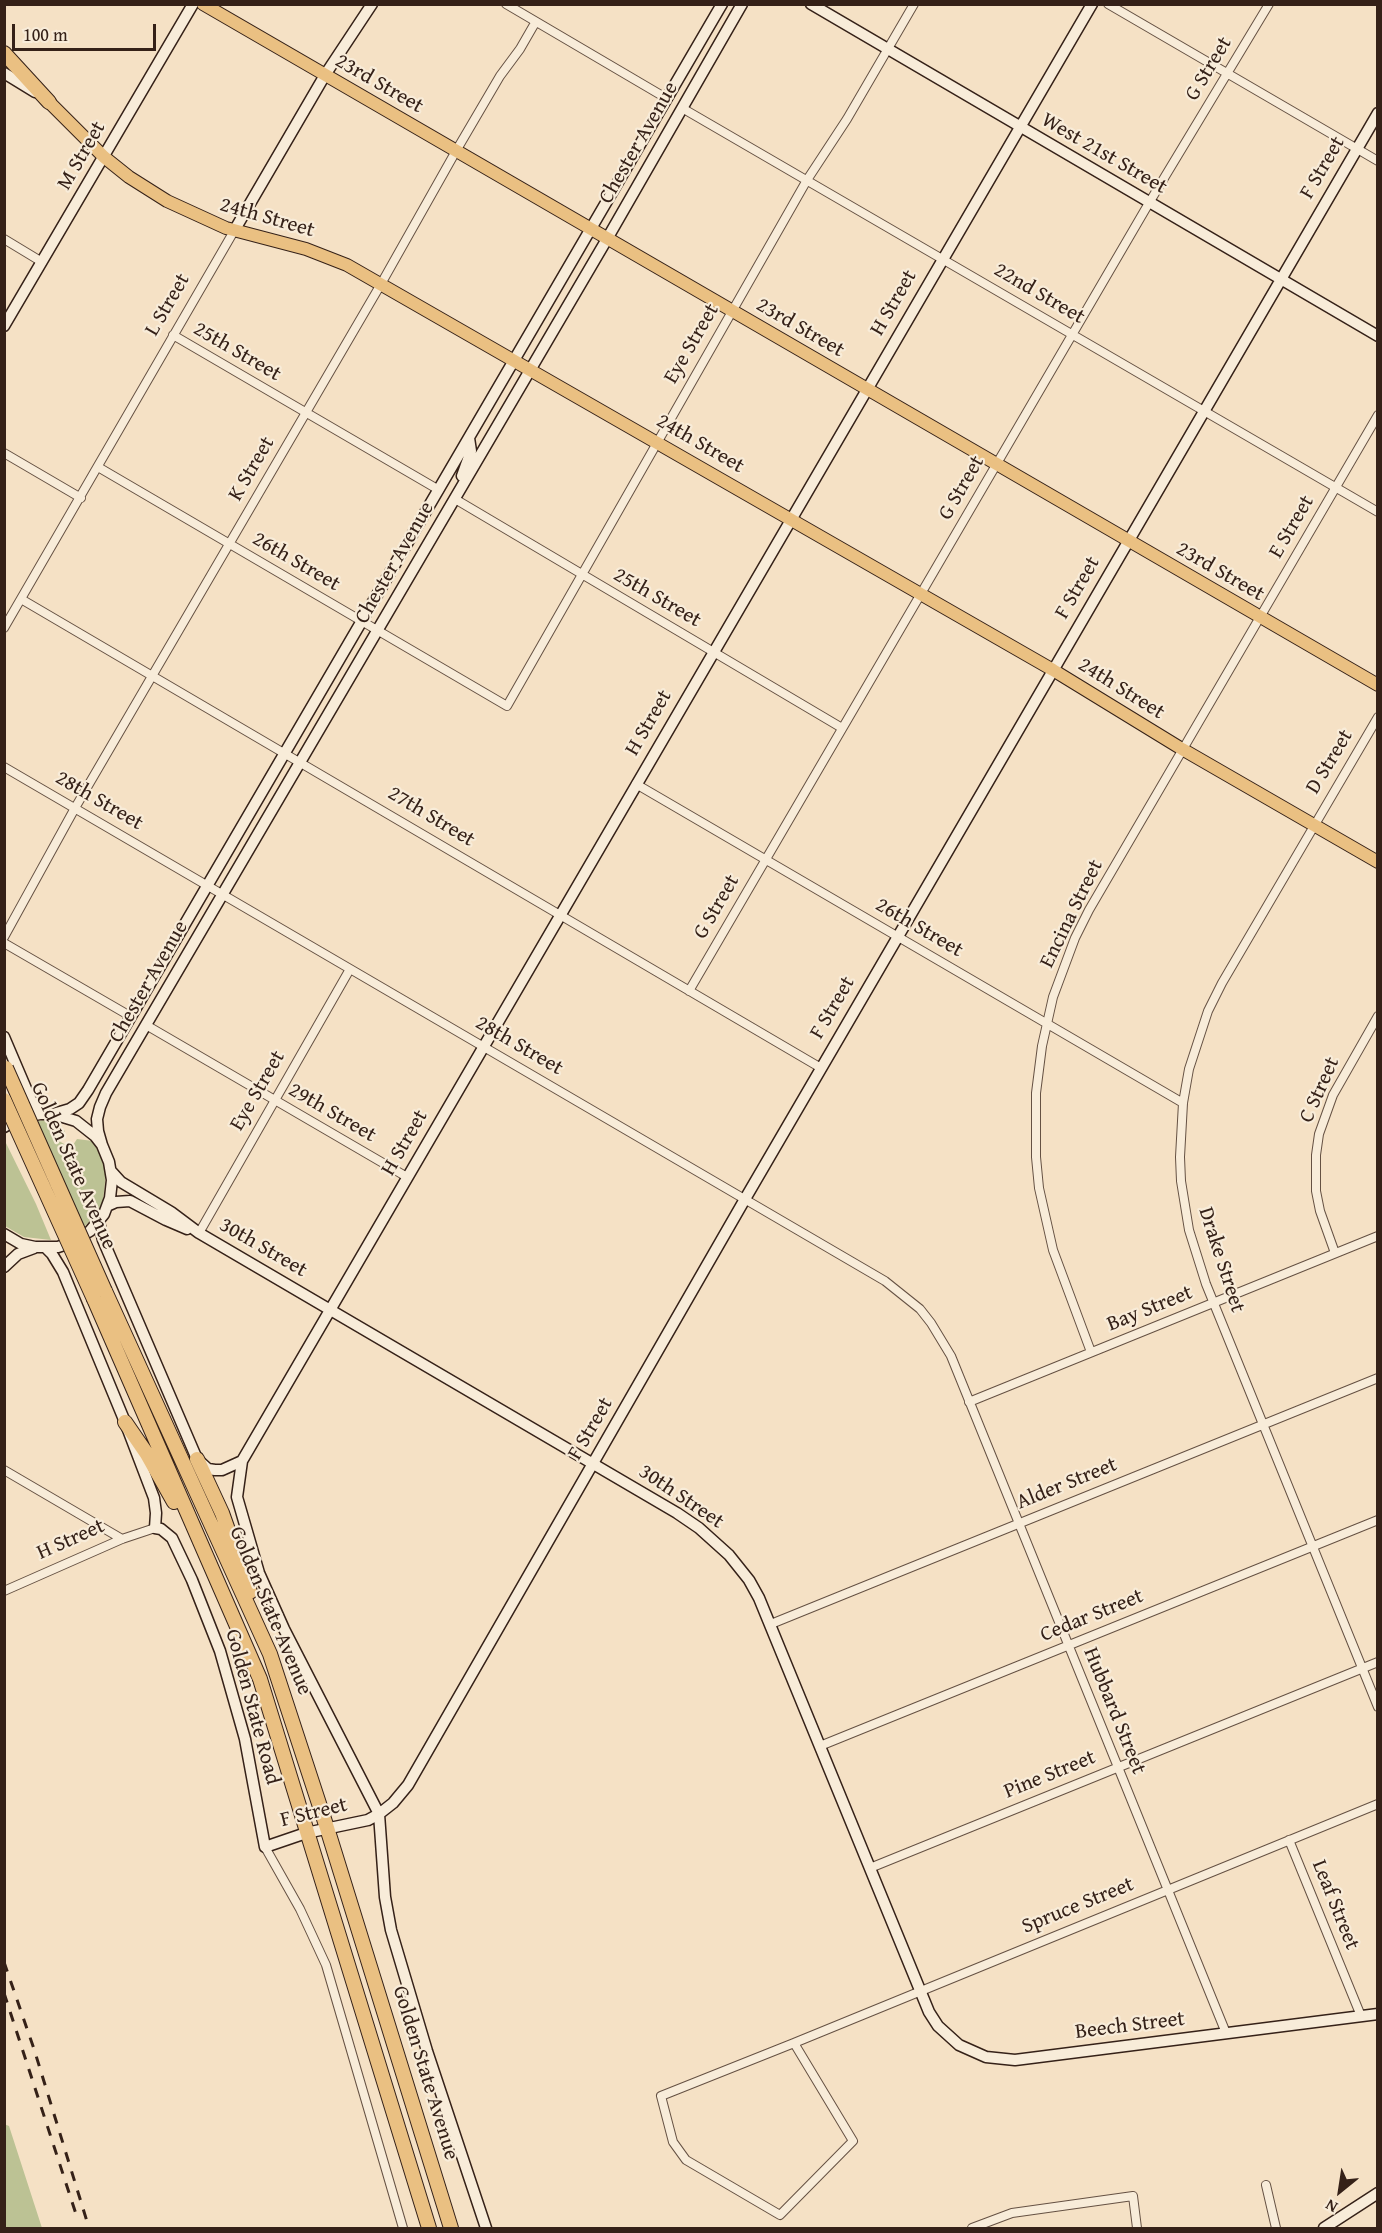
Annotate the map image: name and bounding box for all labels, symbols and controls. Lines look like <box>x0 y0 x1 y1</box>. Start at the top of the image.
scale bar <box>15 12 159 50</box>
text: 100 m <box>23 21 68 48</box>
street label: G Street <box>1180 32 1238 106</box>
street label: 23rd Street <box>330 49 428 119</box>
street label: Chester Avenue <box>594 78 684 208</box>
street label: West 21st Street <box>1037 108 1171 200</box>
street label: M Street <box>52 117 112 195</box>
street label: F Street <box>1295 132 1351 204</box>
street label: 24th Street <box>217 192 317 244</box>
street label: 22nd Street <box>989 258 1089 330</box>
street label: H Street <box>865 266 923 340</box>
street label: L Street <box>140 269 196 341</box>
street label: 23rd Street <box>751 293 849 363</box>
street label: Eye Street <box>659 299 725 389</box>
street label: 25th Street <box>189 317 285 387</box>
street label: 24th Street <box>652 409 748 479</box>
street label: K Street <box>224 432 280 506</box>
street label: G Street <box>934 451 990 525</box>
street label: E Street <box>1264 491 1320 563</box>
street label: Chester Avenue <box>350 498 440 628</box>
street label: 26th Street <box>248 527 344 597</box>
street label: 23rd Street <box>1171 537 1269 607</box>
street label: F Street <box>1050 552 1106 624</box>
street label: 25th Street <box>609 563 705 633</box>
street label: 24th Street <box>1073 653 1169 725</box>
street label: H Street <box>620 686 678 760</box>
street label: D Street <box>1301 725 1359 799</box>
street label: 28th Street <box>51 766 147 836</box>
street label: 27th Street <box>383 781 479 853</box>
street label: Encina Street <box>1035 856 1109 972</box>
street label: G Street <box>689 870 745 944</box>
street label: 26th Street <box>871 893 967 963</box>
street label: Chester Avenue <box>104 917 194 1047</box>
street label: F Street <box>805 972 861 1044</box>
street label: 28th Street <box>471 1011 567 1081</box>
street label: Eye Street <box>225 1046 291 1136</box>
street label: C Street <box>1294 1053 1346 1127</box>
street label: Golden State Avenue <box>25 1078 121 1254</box>
street label: 29th Street <box>284 1078 380 1148</box>
street label: H Street <box>376 1106 434 1180</box>
street label: Drake Street <box>1192 1204 1250 1316</box>
street label: 30th Street <box>215 1213 311 1283</box>
street label: Bay Street <box>1104 1280 1196 1338</box>
street label: F Street <box>563 1393 619 1465</box>
street label: Alder Street <box>1013 1452 1121 1516</box>
street label: 30th Street <box>634 1459 728 1535</box>
street label: H Street <box>33 1514 109 1566</box>
street label: Golden State Avenue <box>223 1523 317 1699</box>
street label: Cedar Street <box>1037 1584 1147 1648</box>
street label: Golden State Road <box>219 1627 285 1787</box>
street label: Hubbard Street <box>1077 1644 1151 1778</box>
street label: Pine Street <box>1001 1745 1099 1805</box>
street label: F Street <box>278 1793 350 1833</box>
street label: Leaf Street <box>1306 1856 1364 1954</box>
street label: Spruce Street <box>1018 1872 1138 1940</box>
street label: Golden State Avenue <box>387 1983 463 2163</box>
street label: Beech Street <box>1074 2007 1186 2045</box>
north arrow <box>1310 2161 1370 2221</box>
text: N <box>1320 2194 1342 2220</box>

